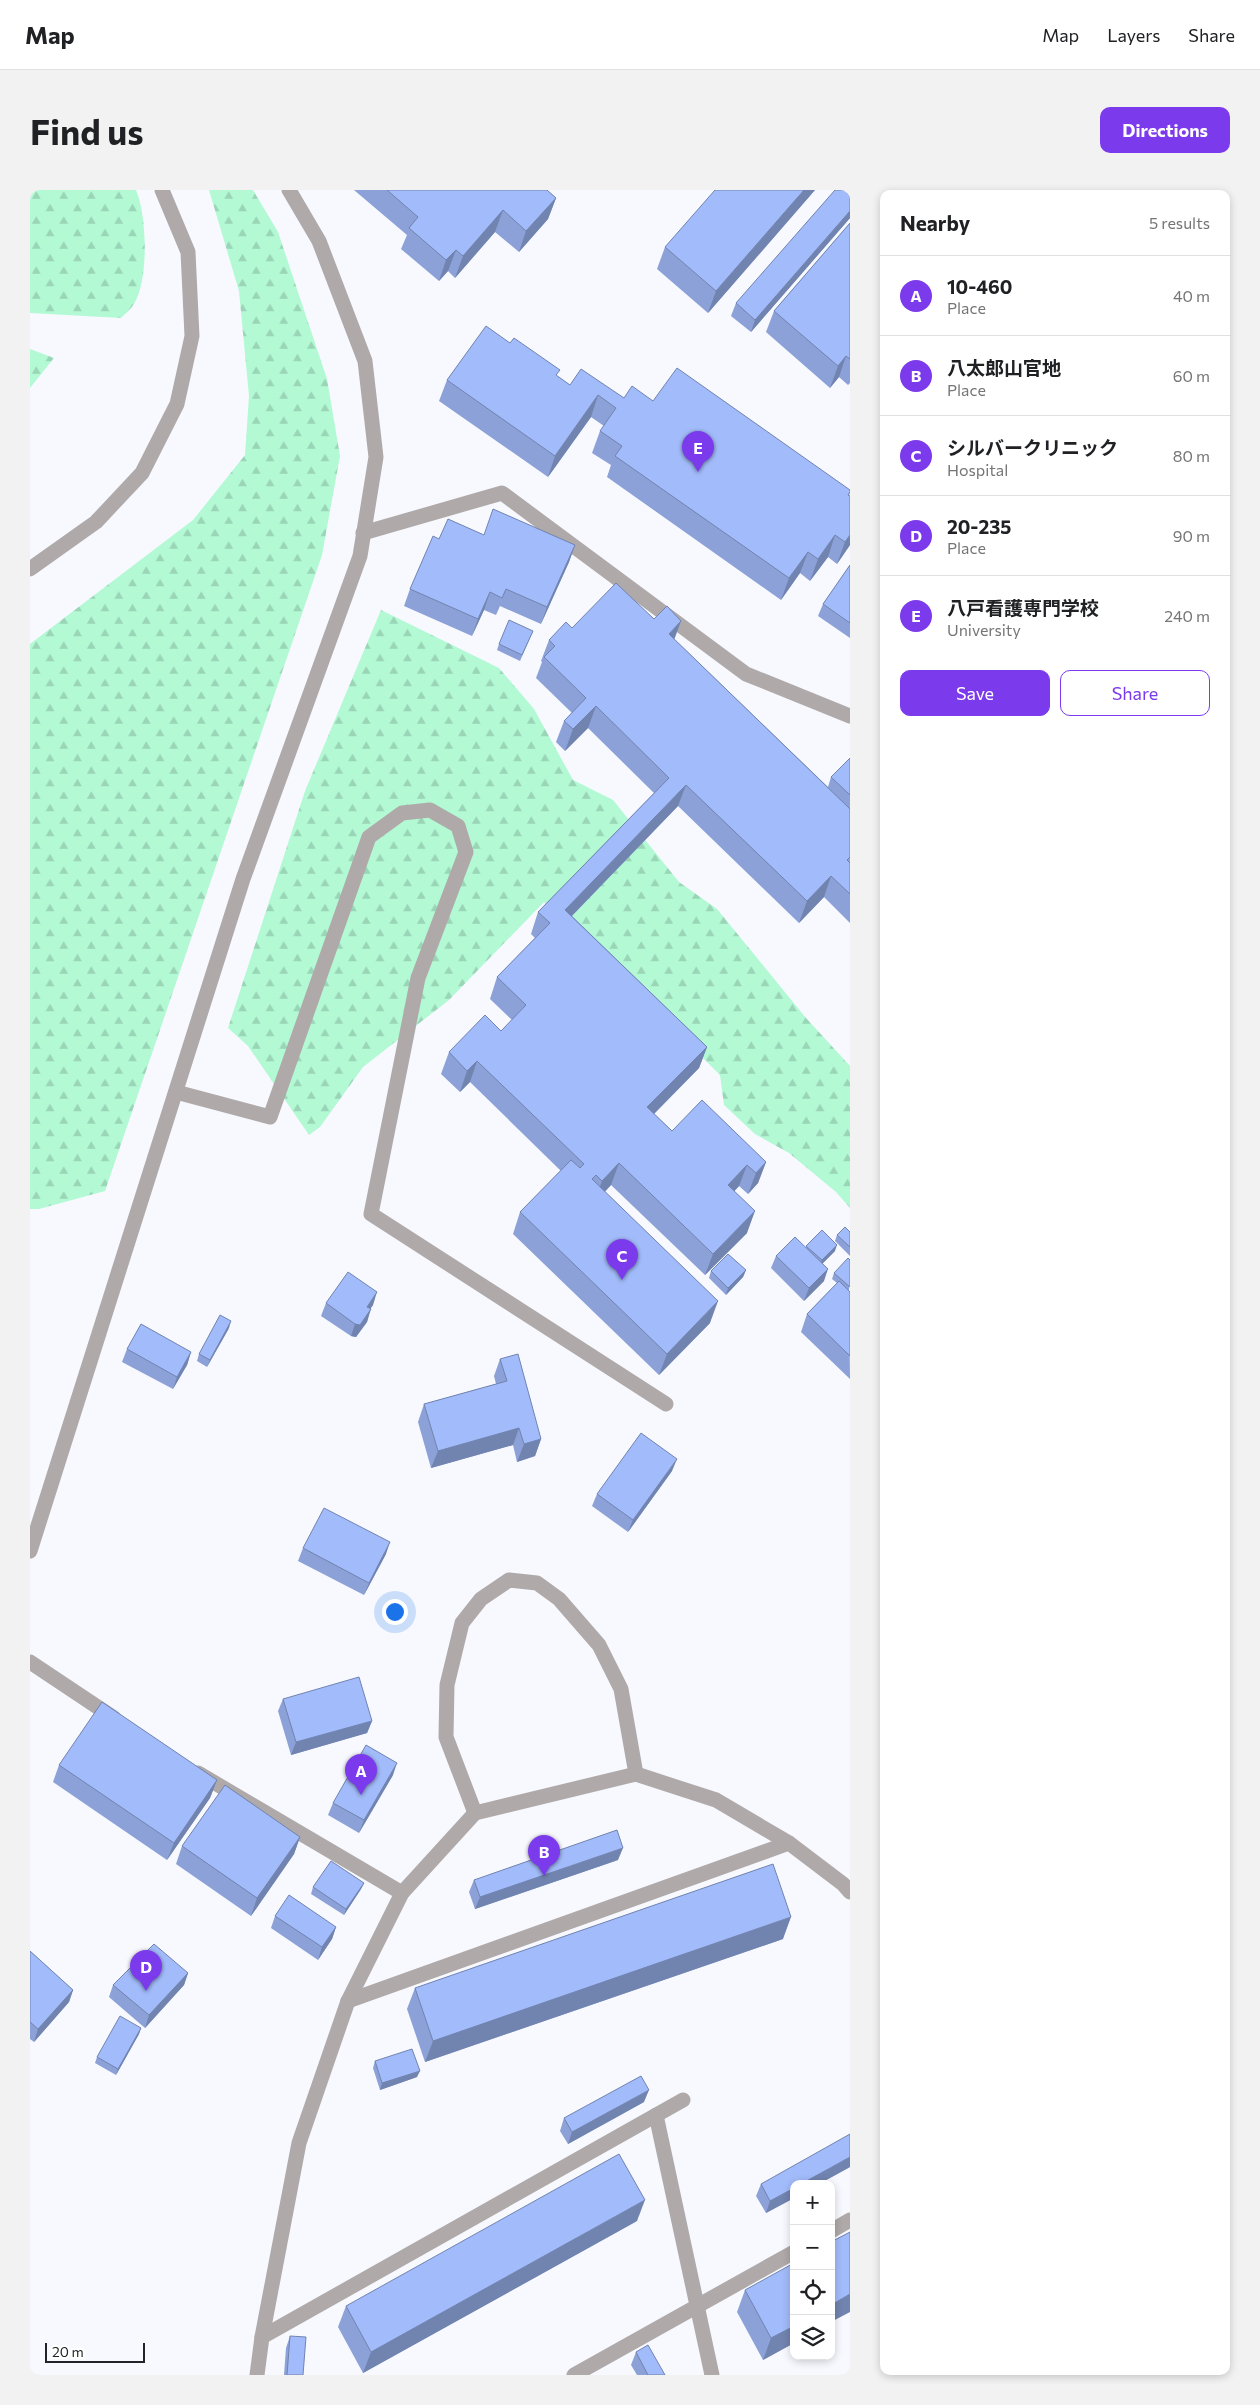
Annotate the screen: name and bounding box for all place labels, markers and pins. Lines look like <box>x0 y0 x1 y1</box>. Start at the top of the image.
pin: E <box>682 431 714 472</box>
pin: C <box>606 1239 638 1280</box>
pin: A <box>345 1754 377 1795</box>
pin: B <box>528 1835 560 1876</box>
pin: D <box>130 1950 162 1991</box>

